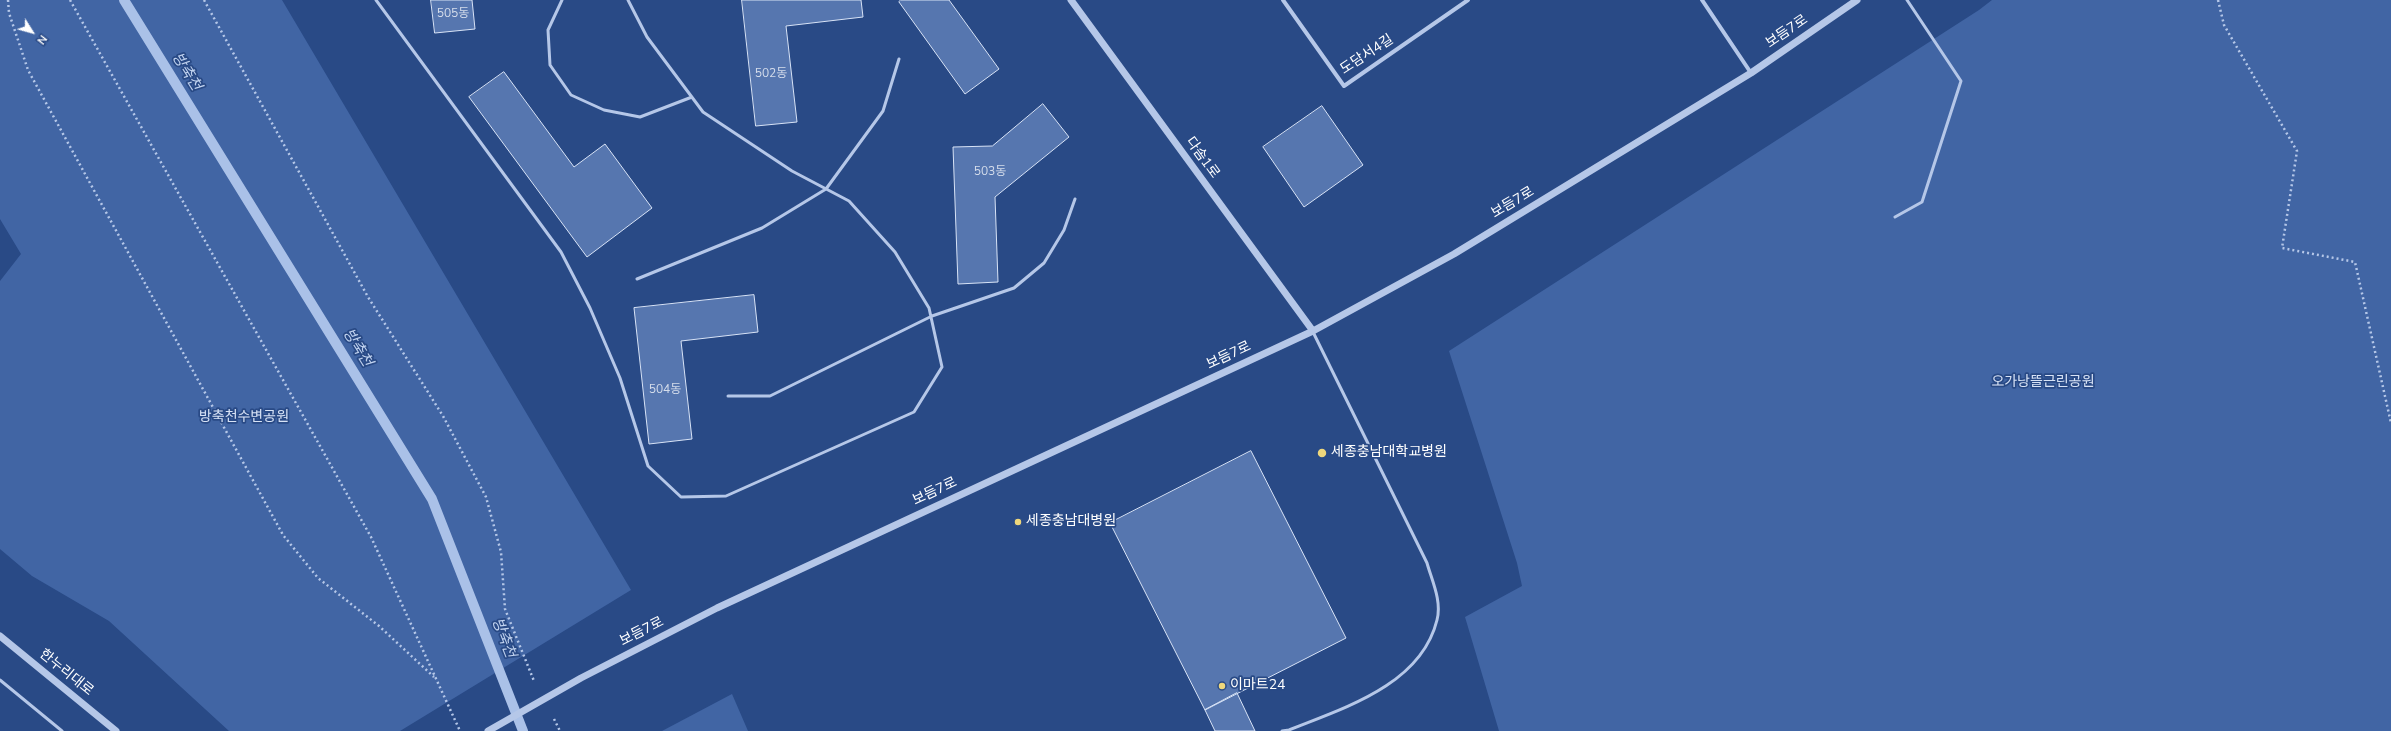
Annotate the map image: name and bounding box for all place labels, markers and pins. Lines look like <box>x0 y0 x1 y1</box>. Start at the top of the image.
place label: 세종충남대학교병원 <box>1331 445 1447 461</box>
marker: 세종충남대학교병원 <box>1316 447 1328 459</box>
place label: 세종충남대병원 <box>1026 514 1116 530</box>
marker: 세종충남대병원 <box>1013 517 1023 527</box>
place label: 이마트24 <box>1230 678 1285 694</box>
marker: 이마트24 <box>1217 681 1227 691</box>

